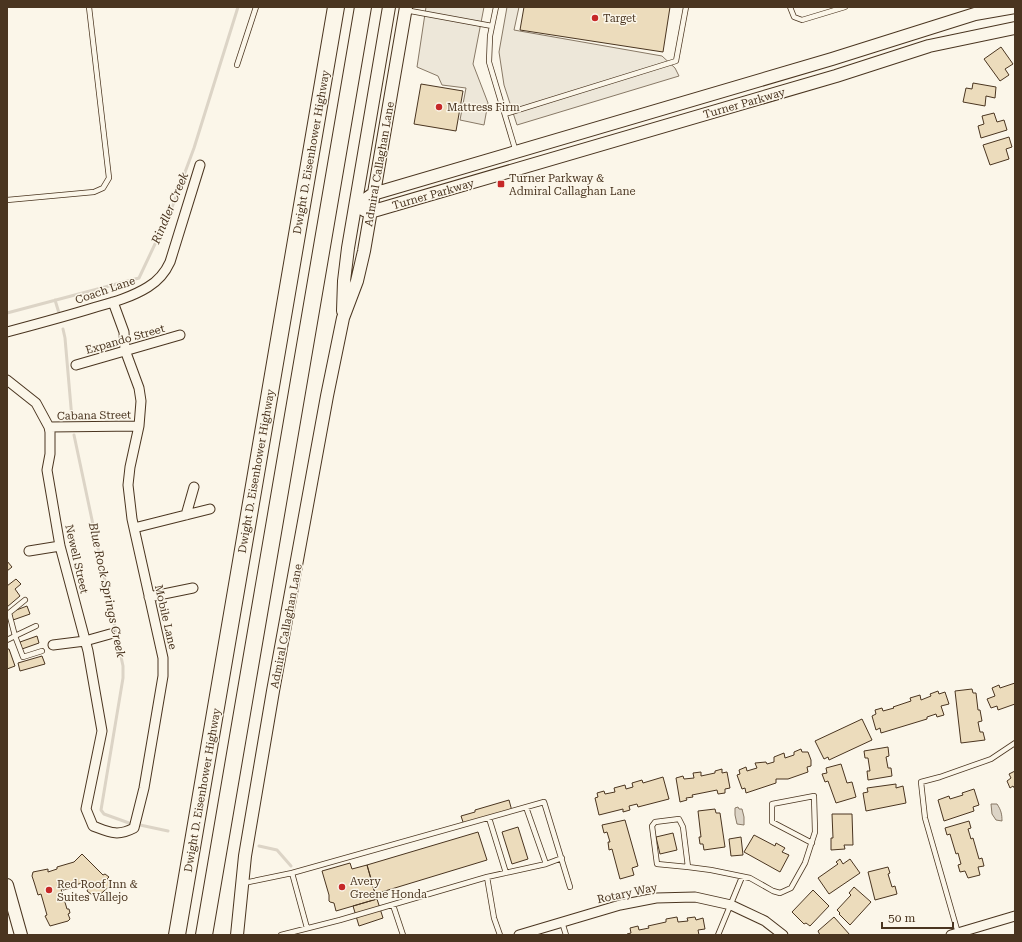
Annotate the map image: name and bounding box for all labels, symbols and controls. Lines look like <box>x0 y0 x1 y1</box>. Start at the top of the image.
place label: Target <box>603 12 636 25</box>
marker: Target <box>590 13 600 23</box>
street label: Dwight D. Eisenhower Highway <box>291 69 332 235</box>
street label: Turner Parkway <box>702 85 787 121</box>
street label: Admiral Callaghan Lane <box>362 101 397 228</box>
place label: Mattress Firm <box>447 101 520 114</box>
marker: Mattress Firm <box>434 102 444 112</box>
water label: Rindler Creek <box>148 170 192 247</box>
place label: Turner Parkway & Admiral Callaghan Lane <box>509 172 636 198</box>
street label: Turner Parkway <box>391 176 476 212</box>
marker: Turner Parkway & Admiral Callaghan Lane <box>496 179 506 189</box>
street label: Coach Lane <box>73 274 137 307</box>
street label: Expando Street <box>84 322 166 357</box>
street label: Dwight D. Eisenhower Highway <box>236 388 277 554</box>
street label: Cabana Street <box>57 408 131 423</box>
water label: Blue Rock Springs Creek <box>86 520 128 659</box>
street label: Newell Street <box>62 523 91 595</box>
street label: Admiral Callaghan Lane <box>268 563 305 690</box>
street label: Mobile Lane <box>152 584 179 651</box>
street label: Dwight D. Eisenhower Highway <box>182 707 223 873</box>
place label: Avery Greene Honda <box>350 875 427 901</box>
place label: Red Roof Inn & Suites Vallejo <box>57 878 138 904</box>
street label: Rotary Way <box>596 881 659 906</box>
marker: Avery Greene Honda <box>337 882 347 892</box>
marker: Red Roof Inn & Suites Vallejo <box>44 885 54 895</box>
scale bar <box>882 904 953 930</box>
text: 50 m <box>888 911 915 925</box>

